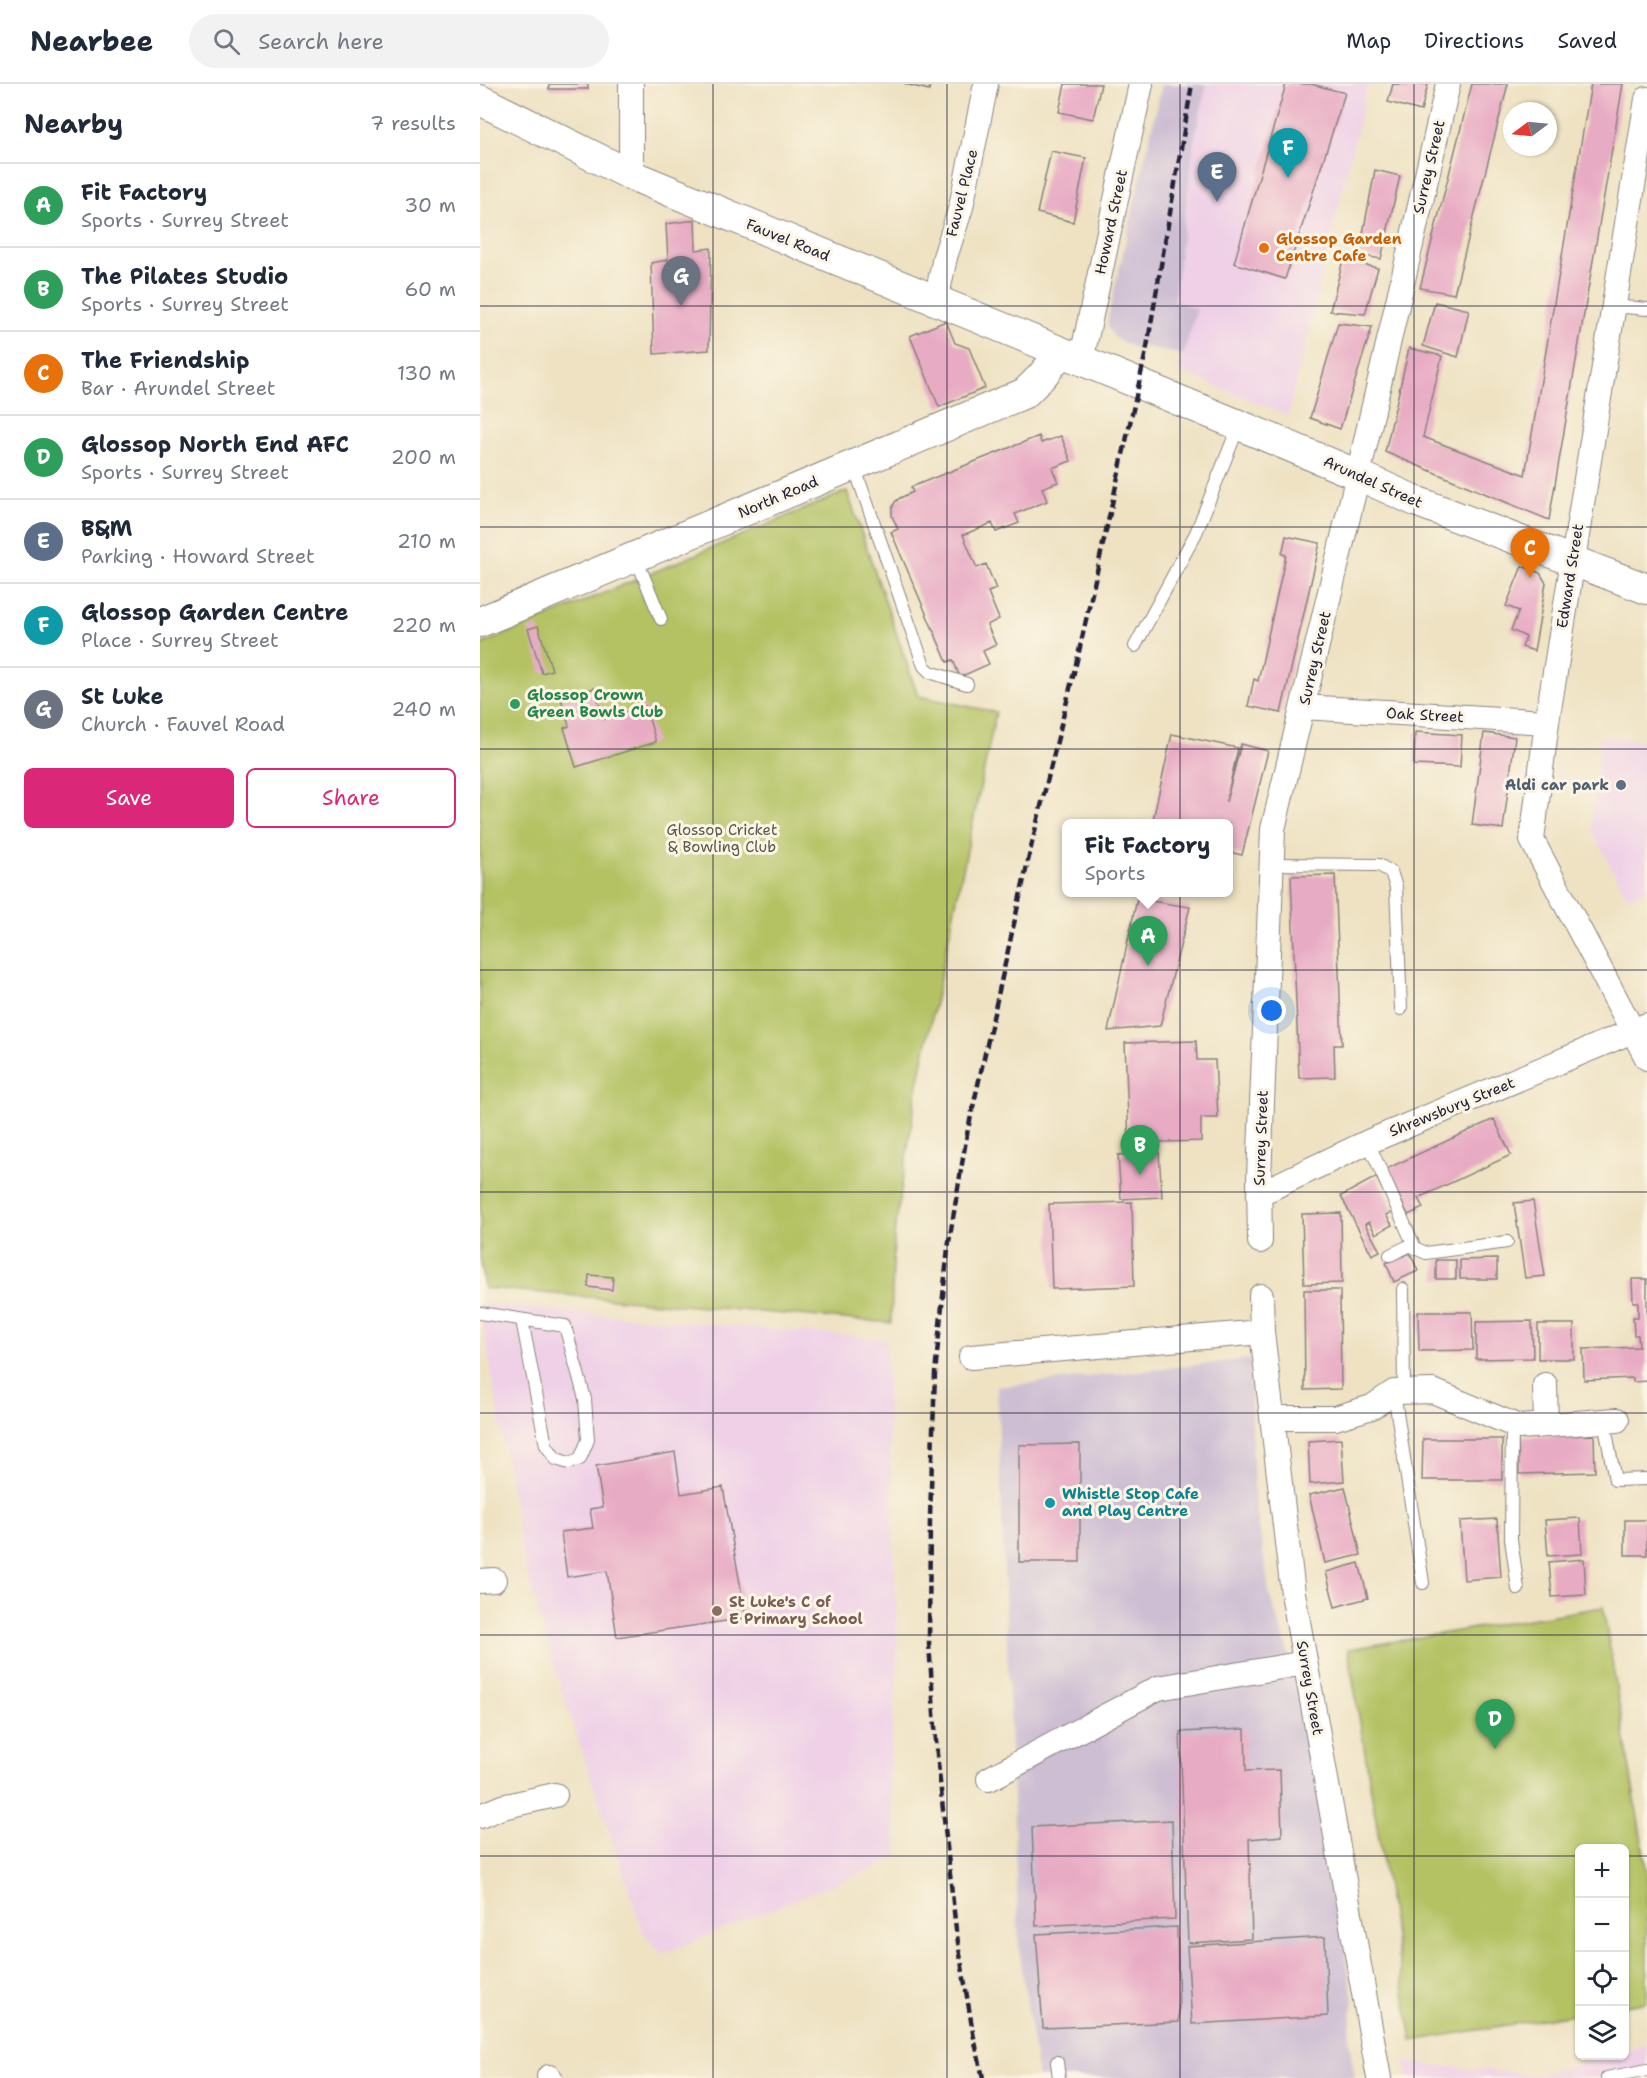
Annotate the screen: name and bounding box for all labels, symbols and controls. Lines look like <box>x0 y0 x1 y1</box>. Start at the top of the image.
search box <box>189 14 609 68</box>
text: Nearbee <box>30 22 153 60</box>
icon: search <box>210 25 243 58</box>
text: Search here <box>258 27 384 56</box>
text: Map <box>1346 27 1391 55</box>
text: Directions <box>1424 27 1524 55</box>
text: Saved <box>1557 27 1617 55</box>
north arrow <box>1503 102 1557 156</box>
text: Nearby <box>24 106 123 141</box>
text: 7 results <box>370 110 456 136</box>
street label: Surrey Street <box>1409 118 1449 216</box>
pin: F <box>1268 128 1308 178</box>
street label: Fauvel Place <box>941 147 983 239</box>
pin: E <box>1198 152 1236 202</box>
street label: Howard Street <box>1090 168 1132 276</box>
text: Fit Factory <box>81 178 207 207</box>
text: A <box>36 192 51 218</box>
text: 30 m <box>404 192 456 218</box>
text: Sports · Surrey Street <box>81 207 289 233</box>
street label: Fauvel Road <box>743 214 833 266</box>
place label: Glossop Garden Centre Cafe <box>1276 229 1402 266</box>
marker: Glossop Garden Centre Cafe <box>1257 241 1271 255</box>
pin: G <box>662 256 700 306</box>
text: The Pilates Studio <box>81 262 288 291</box>
text: B <box>37 276 50 302</box>
text: 60 m <box>404 276 456 302</box>
text: Sports · Surrey Street <box>81 291 289 317</box>
text: The Friendship <box>81 346 249 375</box>
text: C <box>37 360 50 386</box>
text: 130 m <box>397 360 456 386</box>
text: Bar · Arundel Street <box>81 375 276 401</box>
text: Glossop North End AFC <box>81 430 349 459</box>
text: D <box>36 444 51 470</box>
text: 200 m <box>391 444 456 470</box>
street label: Arundel Street <box>1320 451 1426 513</box>
text: Sports · Surrey Street <box>81 459 289 485</box>
street label: North Road <box>735 471 822 523</box>
text: B&M <box>81 514 132 543</box>
street label: Edward Street <box>1552 522 1588 630</box>
text: E <box>37 528 50 554</box>
text: 210 m <box>397 528 456 554</box>
pin: C <box>1510 528 1550 578</box>
text: Parking · Howard Street <box>81 543 315 569</box>
text: Glossop Garden Centre <box>81 598 348 627</box>
street label: Surrey Street <box>1295 609 1335 707</box>
text: F <box>38 612 49 638</box>
text: 220 m <box>392 612 456 638</box>
text: Place · Surrey Street <box>81 627 279 653</box>
text: St Luke <box>81 682 164 711</box>
place label: Glossop Crown Green Bowls Club <box>527 685 663 722</box>
text: G <box>35 696 52 722</box>
text: 240 m <box>391 696 456 722</box>
marker: Glossop Crown Green Bowls Club <box>508 697 522 711</box>
street label: Oak Street <box>1386 703 1464 727</box>
text: Church · Fauvel Road <box>81 711 285 737</box>
button: Save <box>24 768 234 828</box>
button: Share <box>246 768 456 828</box>
place label: Aldi car park <box>1505 775 1609 795</box>
marker: Aldi car park <box>1614 778 1628 792</box>
popup <box>1062 819 1233 897</box>
park label: Glossop Cricket & Bowling Club <box>667 820 777 857</box>
text: Fit Factory <box>1084 831 1211 860</box>
text: Sports <box>1084 860 1146 886</box>
pin: A <box>1128 916 1168 966</box>
your location <box>1257 996 1286 1025</box>
street label: Shrewsbury Street <box>1386 1073 1518 1141</box>
street label: Surrey Street <box>1249 1090 1273 1186</box>
pin: B <box>1120 1126 1160 1175</box>
place label: Whistle Stop Cafe and Play Centre <box>1062 1484 1199 1521</box>
marker: Whistle Stop Cafe and Play Centre <box>1043 1496 1057 1510</box>
place label: St Luke's C of E Primary School <box>729 1592 863 1629</box>
marker: St Luke's C of E Primary School <box>710 1604 724 1618</box>
street label: Surrey Street <box>1292 1639 1328 1737</box>
pin: D <box>1476 1700 1514 1749</box>
map controls <box>1575 1844 1629 2060</box>
button: + <box>1575 1844 1629 1898</box>
button: − <box>1575 1898 1629 1952</box>
button: locate <box>1575 1952 1629 2006</box>
button: layers <box>1575 2006 1629 2060</box>

